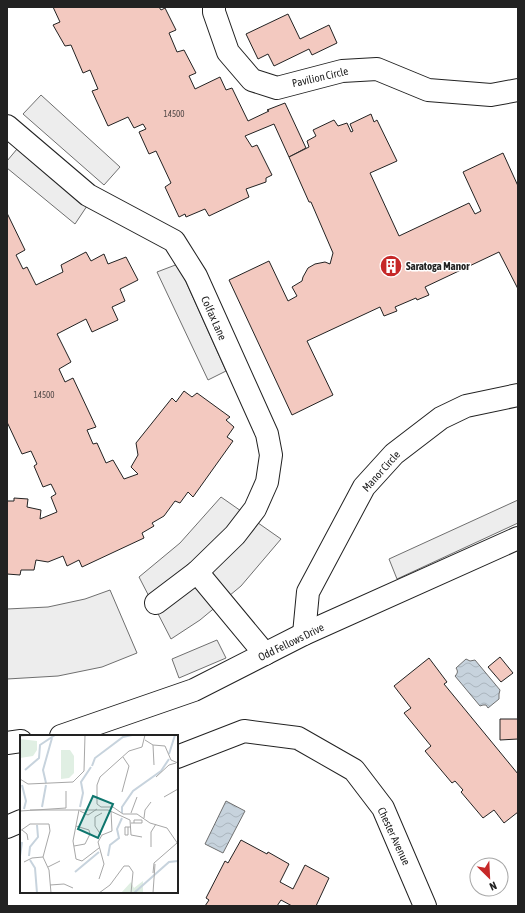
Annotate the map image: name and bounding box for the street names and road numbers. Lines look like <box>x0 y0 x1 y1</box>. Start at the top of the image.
street label: Pavilion Circle <box>291 65 349 89</box>
street label: Colfax Lane <box>199 294 229 342</box>
street label: Manor Circle <box>360 448 402 494</box>
street label: Odd Fellows Drive <box>256 621 326 663</box>
street label: Chester Avenue <box>375 805 413 867</box>

